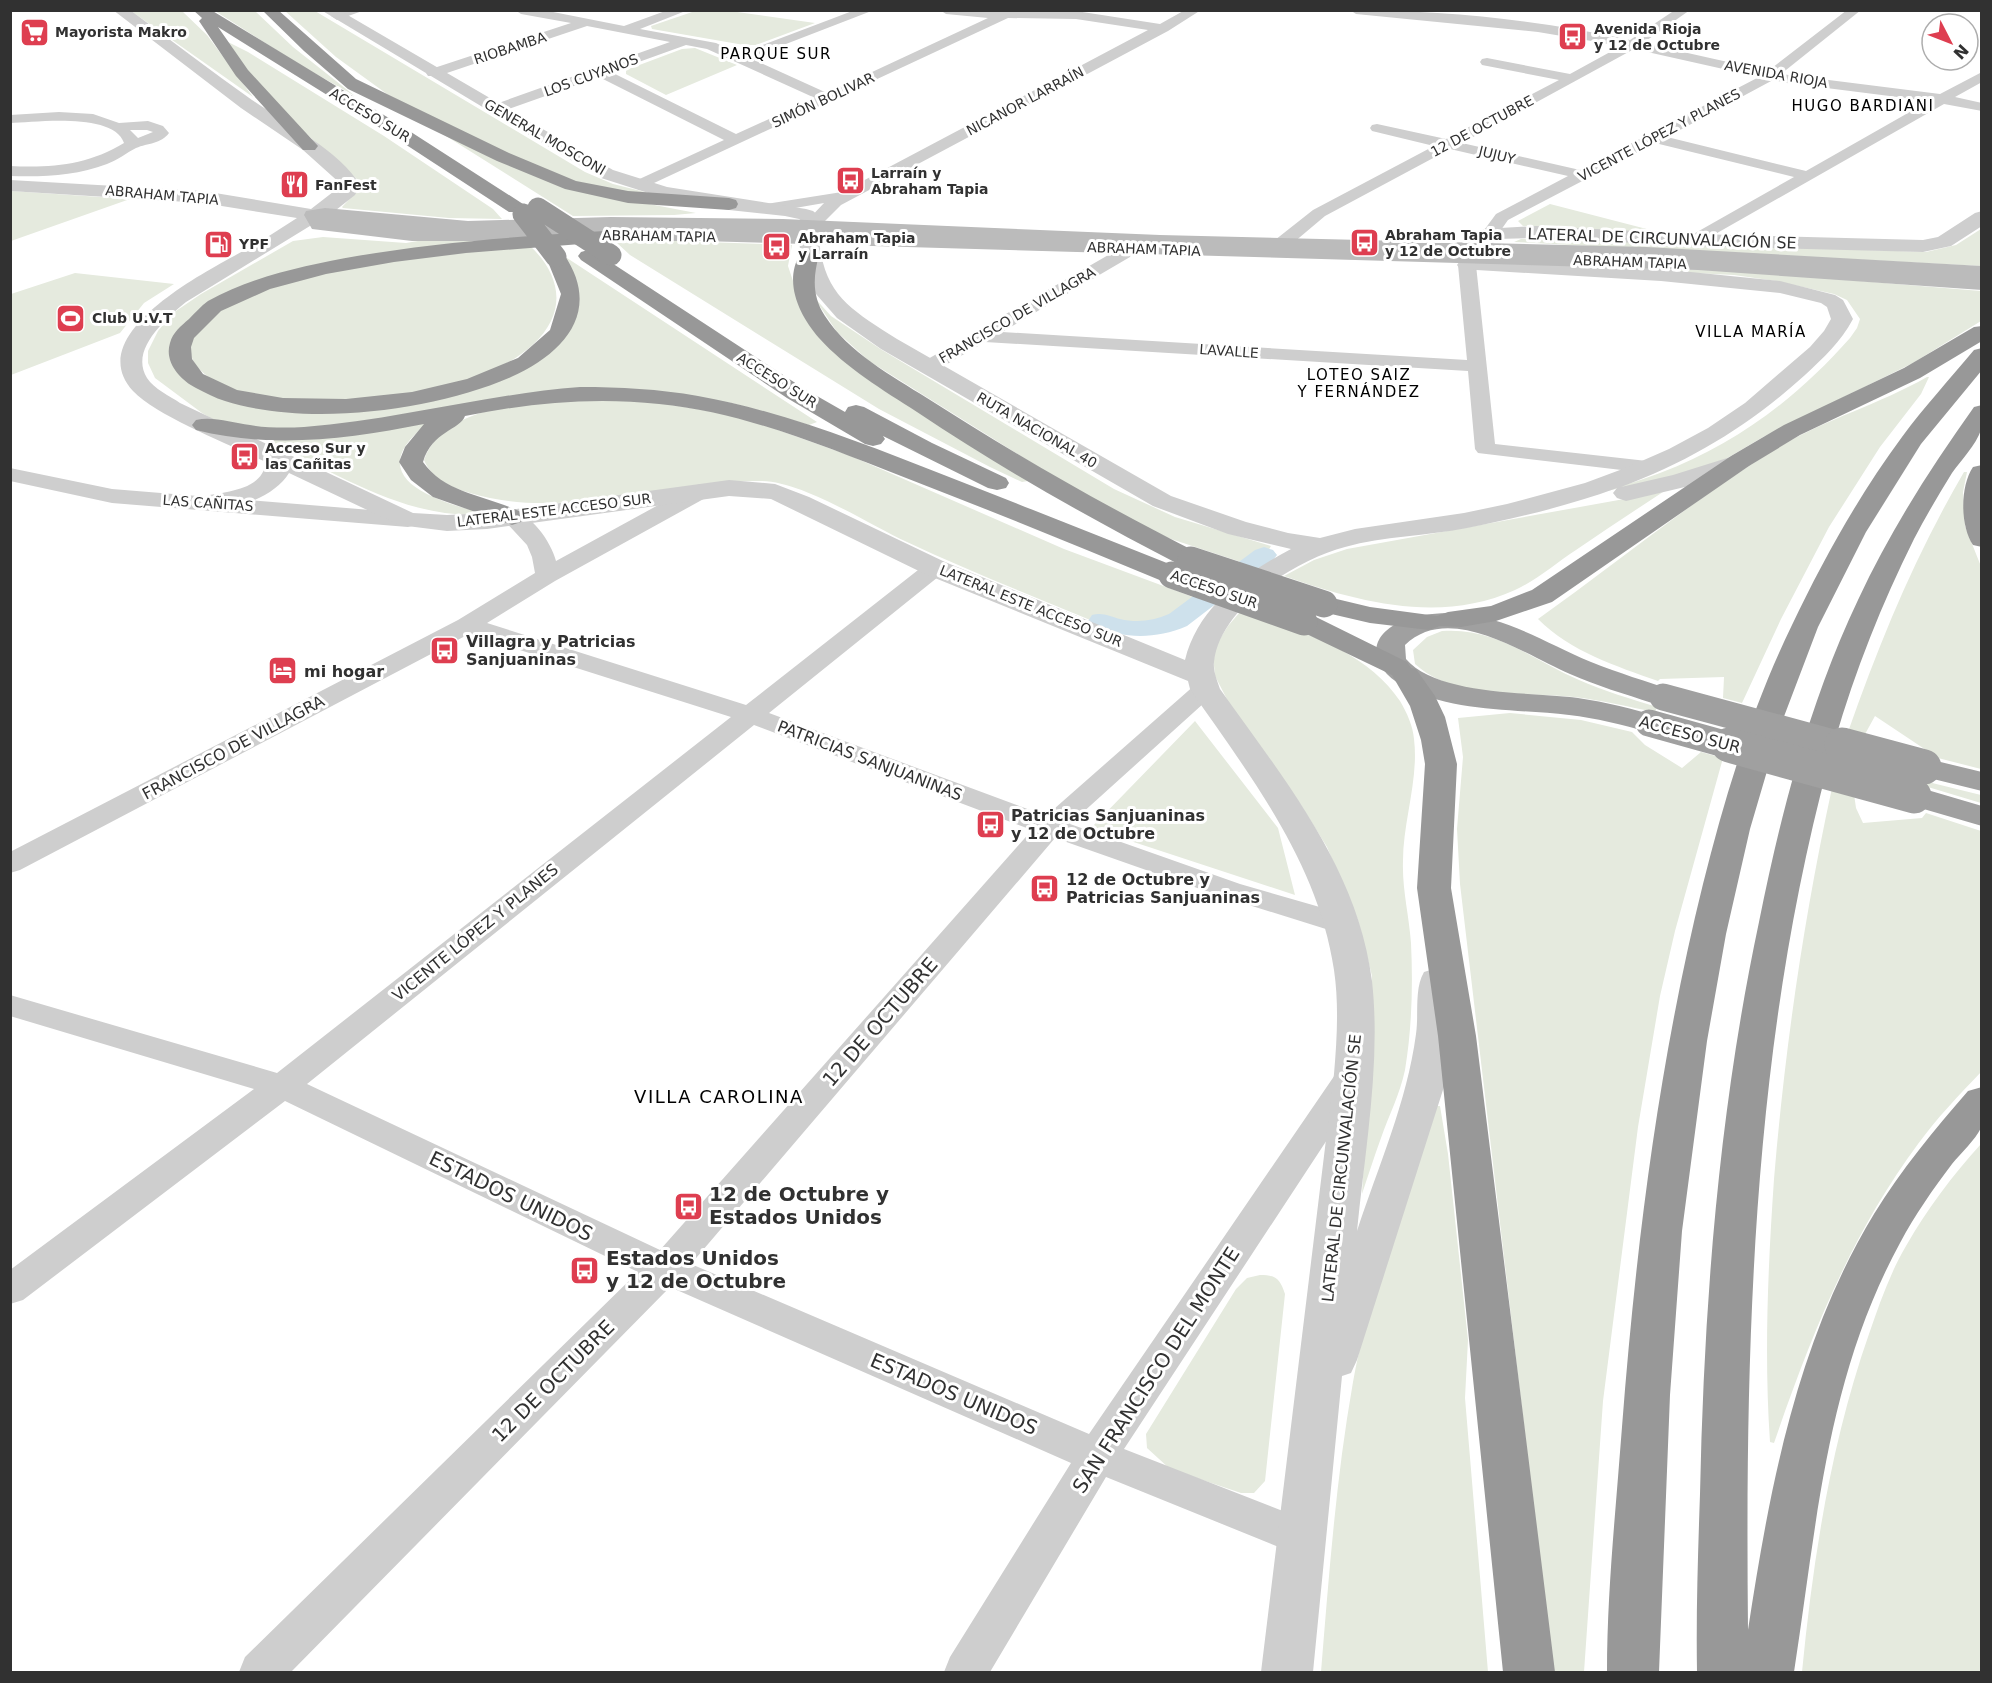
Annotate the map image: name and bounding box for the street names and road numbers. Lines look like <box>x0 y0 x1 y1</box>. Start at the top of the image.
street label: RIOBAMBA <box>472 29 549 67</box>
street label: LOS CUYANOS <box>542 50 640 99</box>
street label: AVENIDA RIOJA <box>1723 57 1829 91</box>
street label: NICANOR LARRAÍN <box>964 63 1086 139</box>
street label: SIMÓN BOLIVAR <box>769 68 877 131</box>
street label: VICENTE LÓPEZ Y PLANES <box>1575 84 1743 185</box>
street label: ACCESO SUR <box>327 85 413 145</box>
street label: 12 DE OCTUBRE <box>1428 92 1536 160</box>
street label: GENERAL MOSCONI <box>482 96 608 178</box>
street label: JUJUY <box>1476 142 1517 167</box>
street label: ABRAHAM TAPIA <box>105 182 220 208</box>
street label: LATERAL DE CIRCUNVALACIÓN SE <box>1527 224 1797 253</box>
street label: ABRAHAM TAPIA <box>602 227 716 245</box>
street label: ABRAHAM TAPIA <box>1087 239 1202 259</box>
street label: ABRAHAM TAPIA <box>1573 252 1688 272</box>
street label: FRANCISCO DE VILLAGRA <box>936 263 1098 366</box>
street label: LAVALLE <box>1199 341 1259 361</box>
street label: ACCESO SUR <box>734 349 820 411</box>
street label: RUTA NACIONAL 40 <box>974 389 1100 471</box>
street label: LATERAL ESTE ACCESO SUR <box>456 490 652 530</box>
street label: LAS CAÑITAS <box>162 492 254 514</box>
street label: LATERAL ESTE ACCESO SUR <box>937 562 1125 650</box>
street label: ACCESO SUR <box>1168 567 1260 611</box>
street label: FRANCISCO DE VILLAGRA <box>139 691 328 804</box>
street label: ACCESO SUR <box>1637 712 1743 757</box>
street label: PATRICIAS SANJUANINAS <box>775 716 965 805</box>
street label: VICENTE LÓPEZ Y PLANES <box>389 860 562 1005</box>
street label: 12 DE OCTUBRE <box>817 953 943 1091</box>
street label: LATERAL DE CIRCUNVALACIÓN SE <box>1318 1033 1365 1303</box>
street label: ESTADOS UNIDOS <box>425 1146 597 1246</box>
street label: SAN FRANCISCO DEL MONTE <box>1067 1243 1245 1497</box>
street label: 12 DE OCTUBRE <box>487 1315 619 1447</box>
street label: ESTADOS UNIDOS <box>867 1348 1041 1440</box>

